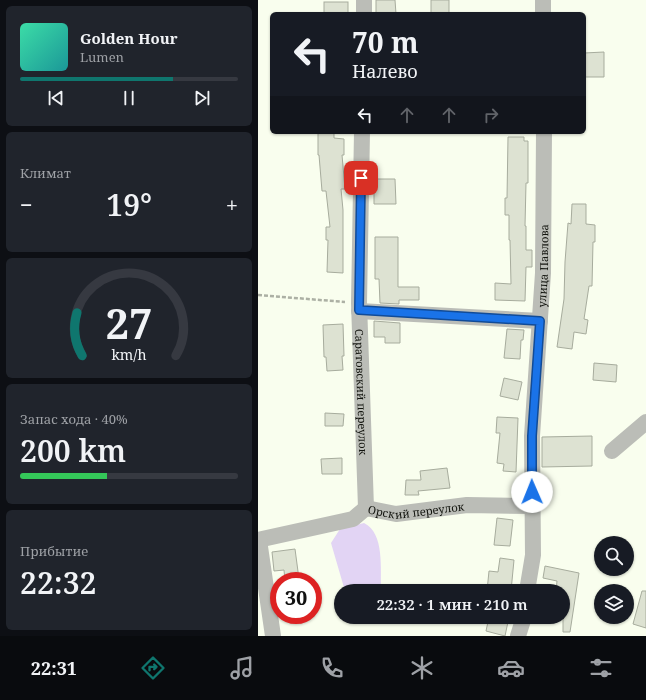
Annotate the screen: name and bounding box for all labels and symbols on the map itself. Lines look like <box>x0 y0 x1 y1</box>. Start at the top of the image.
pin <box>344 161 378 195</box>
street label: улица Павлова <box>533 224 551 308</box>
street label: Саратовский переулок <box>352 329 372 456</box>
position arrow <box>511 471 553 513</box>
street label: Орский переулок <box>367 498 465 522</box>
speed limit sign: 30 <box>270 572 322 624</box>

